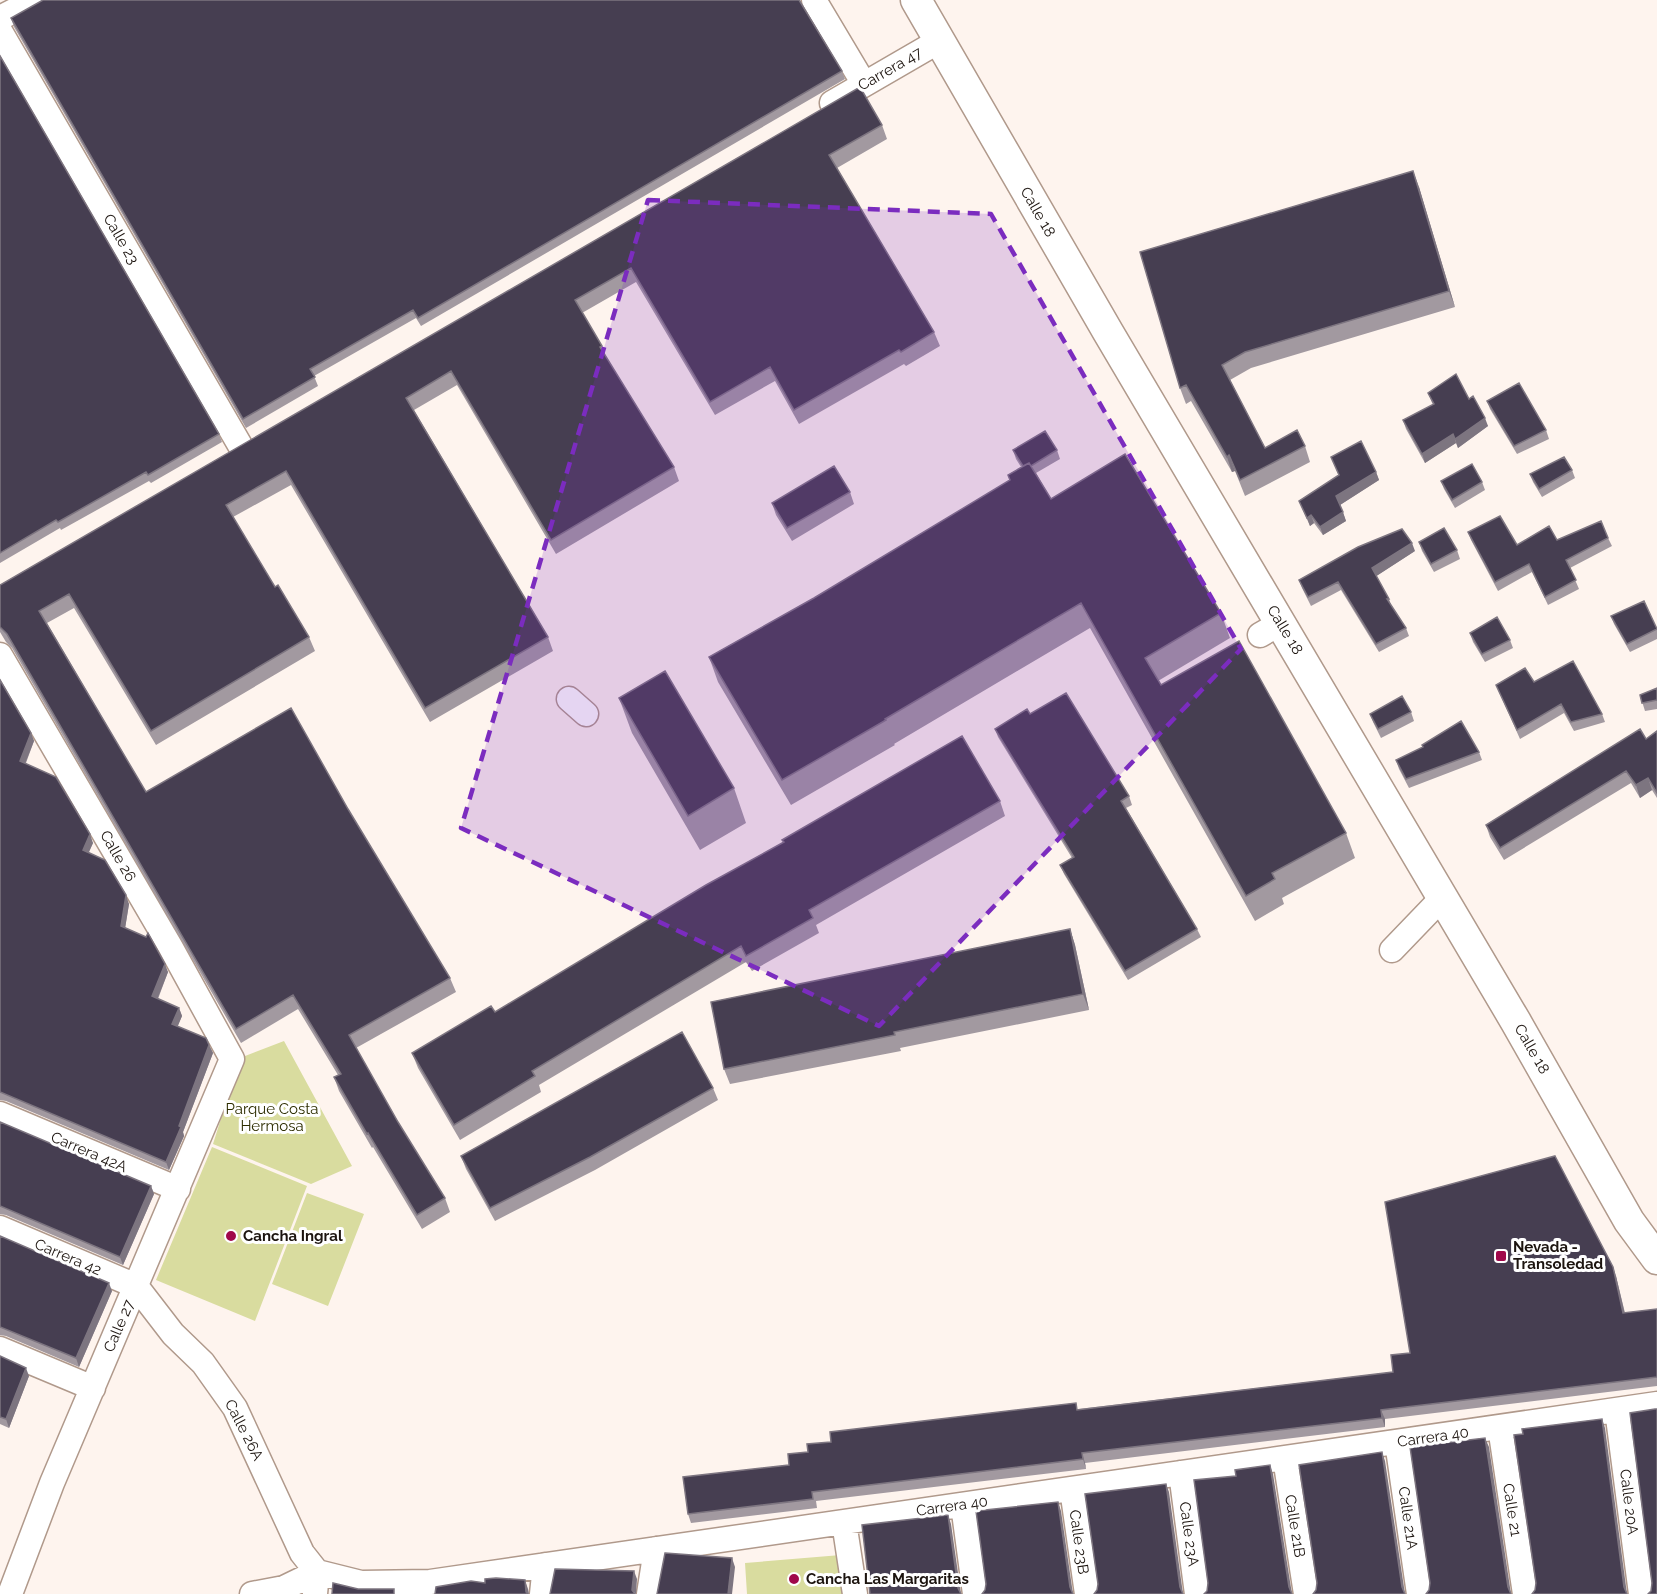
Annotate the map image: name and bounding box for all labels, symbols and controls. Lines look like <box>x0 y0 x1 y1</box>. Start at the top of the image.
street label: Carrera 47 <box>855 43 925 95</box>
street label: Calle 18 <box>1017 184 1059 240</box>
street label: Calle 23 <box>99 211 143 267</box>
street label: Calle 18 <box>1263 602 1307 658</box>
street label: Calle 26 <box>96 827 140 885</box>
street label: Calle 18 <box>1511 1021 1553 1077</box>
park label: Parque Costa Hermosa <box>226 1100 318 1135</box>
street label: Carrera 42A <box>48 1128 130 1176</box>
place label: Cancha Ingral <box>243 1227 343 1245</box>
marker: Cancha Ingral <box>224 1229 238 1243</box>
street label: Carrera 42 <box>32 1235 104 1279</box>
place label: Nevada - Transoledad <box>1513 1238 1603 1273</box>
marker: Nevada - Transoledad <box>1494 1249 1508 1263</box>
street label: Calle 27 <box>100 1297 138 1355</box>
street label: Calle 26A <box>221 1396 267 1464</box>
street label: Carrera 40 <box>1396 1423 1470 1451</box>
street label: Calle 20A <box>1616 1468 1642 1536</box>
street label: Calle 21 <box>1499 1482 1525 1538</box>
street label: Calle 21A <box>1395 1485 1421 1551</box>
street label: Carrera 40 <box>915 1492 989 1520</box>
street label: Calle 21B <box>1281 1493 1309 1559</box>
street label: Calle 23A <box>1176 1500 1202 1568</box>
street label: Calle 23B <box>1066 1509 1092 1575</box>
place label: Cancha Las Margaritas <box>806 1570 969 1588</box>
marker: Cancha Las Margaritas <box>787 1572 801 1586</box>

